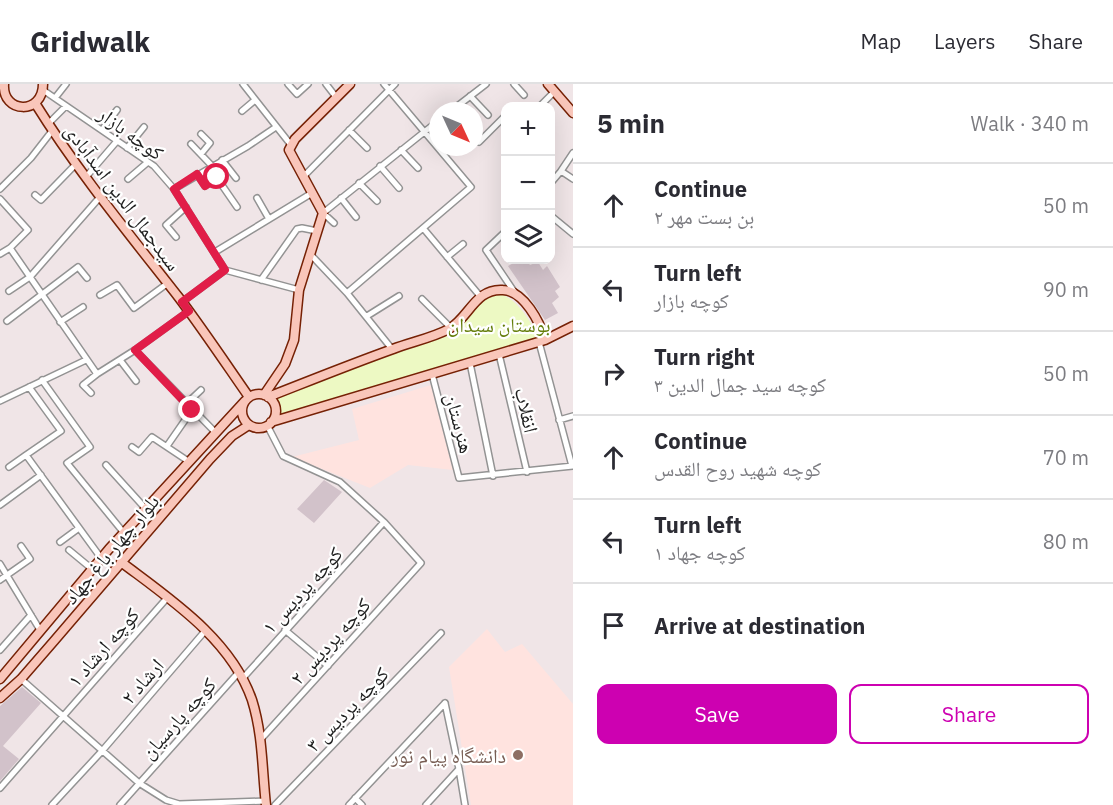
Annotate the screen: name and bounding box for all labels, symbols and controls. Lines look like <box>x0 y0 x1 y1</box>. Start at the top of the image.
text: Gridwalk <box>30 23 150 60</box>
text: Map <box>861 27 901 55</box>
text: Layers <box>934 27 996 55</box>
text: Share <box>1029 27 1083 55</box>
street label: کوچه بازار <box>92 99 169 166</box>
north arrow <box>429 102 483 156</box>
map controls <box>501 102 555 264</box>
button: + <box>501 102 555 156</box>
text: 5 min <box>597 106 665 140</box>
text: Walk · 340 m <box>971 110 1089 137</box>
street label: سیدجمال الدین اسدآبادی <box>59 118 187 276</box>
button: − <box>501 156 555 210</box>
route start <box>203 163 229 189</box>
text: Continue <box>654 174 747 203</box>
icon: ahead <box>597 189 630 222</box>
text: 50 m <box>1043 192 1089 219</box>
text: بن بست مهر ۲ <box>654 203 754 230</box>
button: layers <box>501 210 555 264</box>
text: Turn left <box>654 258 742 287</box>
icon: left <box>597 273 630 306</box>
text: 90 m <box>1043 276 1089 303</box>
text: کوچه بازار <box>654 287 729 314</box>
park label: بوستان سیدان <box>447 311 551 338</box>
text: Turn right <box>654 342 755 371</box>
icon: right <box>597 357 630 390</box>
text: 50 m <box>1043 360 1089 387</box>
text: کوچه سید جمال الدین ۳ <box>654 371 826 398</box>
street label: انقلاب <box>509 385 545 435</box>
street label: هنرستان <box>439 390 481 456</box>
route end <box>178 396 204 422</box>
text: Continue <box>654 426 747 455</box>
icon: ahead <box>597 441 630 474</box>
text: 70 m <box>1043 444 1089 471</box>
text: کوچه شهید روح القدس <box>654 455 821 482</box>
street label: بلوار چهار باغ جهاد <box>57 488 165 610</box>
text: Turn left <box>654 510 742 539</box>
icon: left <box>597 525 630 558</box>
text: 80 m <box>1043 528 1089 555</box>
text: کوچه جهاد ۱ <box>654 539 746 566</box>
street label: کوچه پردیس ۱ <box>256 541 348 639</box>
street label: کوچه پردیس ۲ <box>284 592 376 690</box>
street label: کوچه ارشاد ۱ <box>61 602 145 692</box>
icon: arrive <box>597 609 630 642</box>
text: Arrive at destination <box>654 611 865 640</box>
street label: ارشاد ۲ <box>115 652 169 710</box>
street label: کوچه پردیس ۳ <box>300 661 394 757</box>
street label: کوچه پارسیان <box>134 671 222 765</box>
button: Save <box>597 684 837 744</box>
button: Share <box>849 684 1089 744</box>
place label: دانشگاه پیام نور <box>390 742 506 770</box>
marker: دانشگاه پیام نور <box>511 748 525 762</box>

